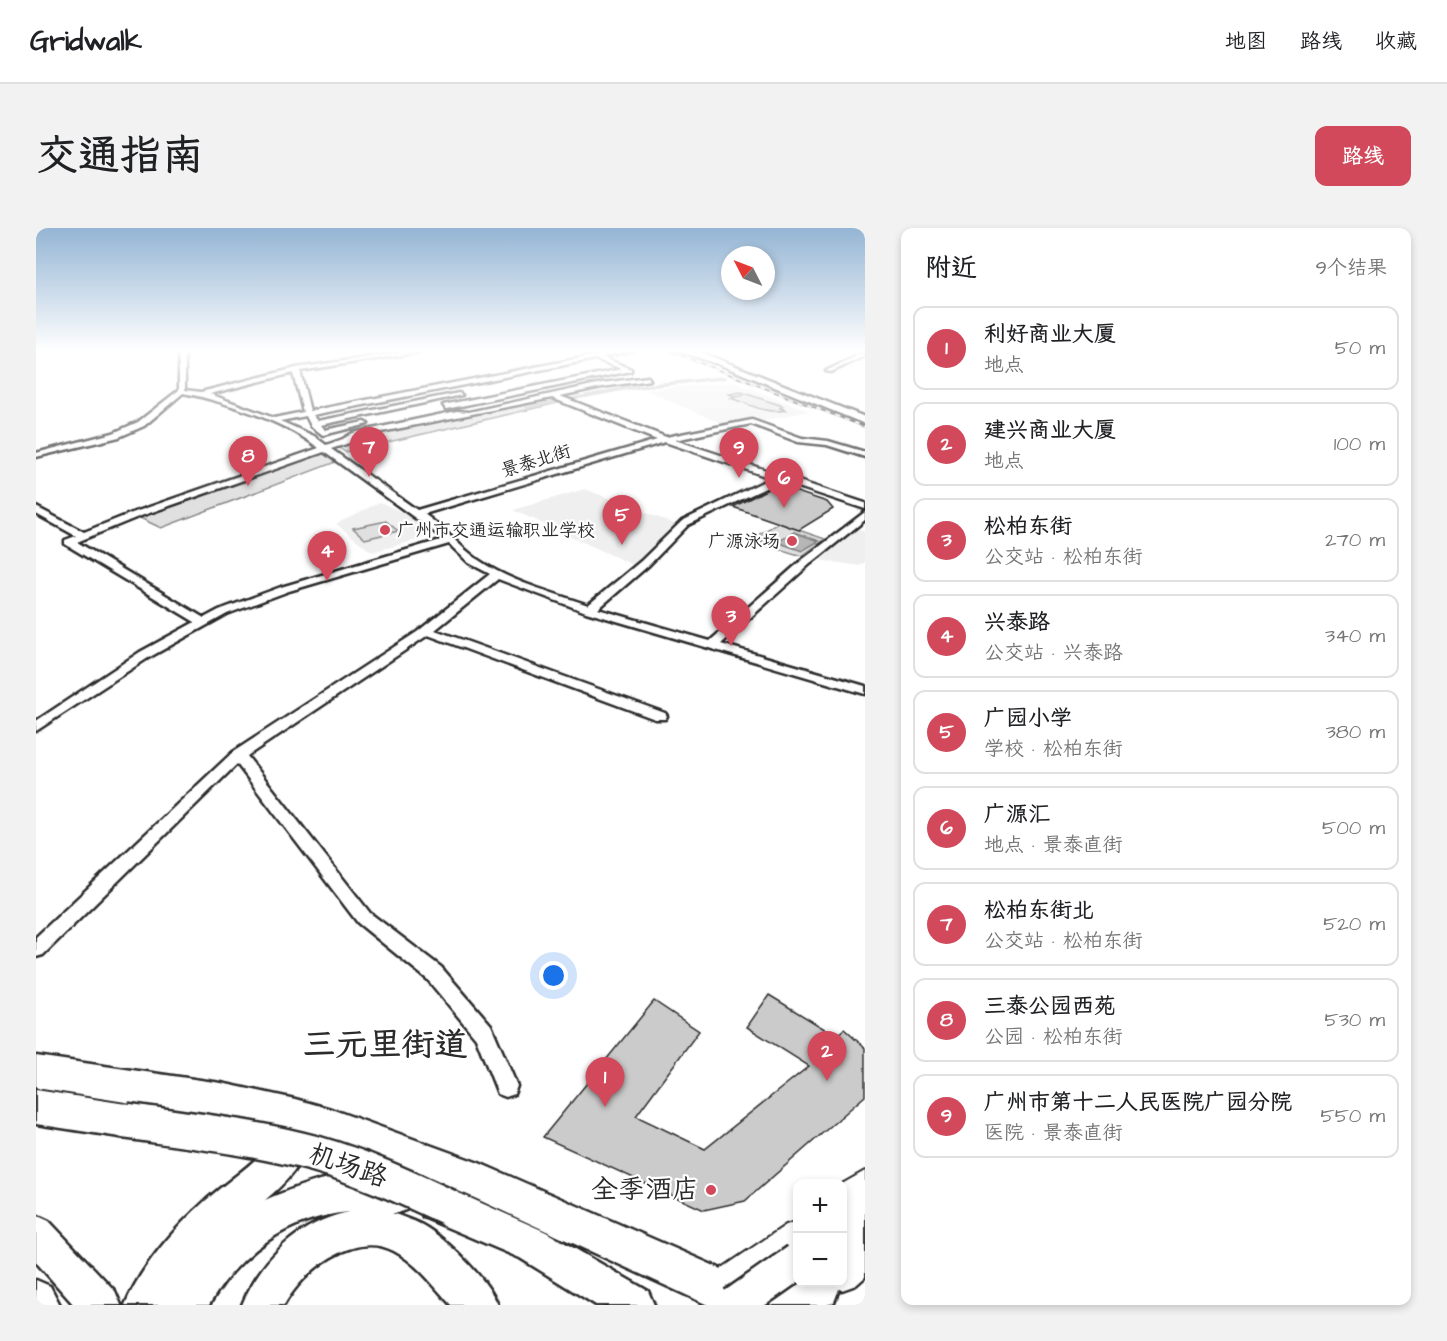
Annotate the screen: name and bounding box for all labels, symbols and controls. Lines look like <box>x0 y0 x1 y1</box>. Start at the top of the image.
text: Gridwalk <box>30 22 142 61</box>
text: 地图 <box>1225 27 1267 56</box>
text: 路线 <box>1300 27 1342 56</box>
text: 收藏 <box>1375 27 1417 56</box>
button: 路线 <box>1315 126 1411 186</box>
text: 交通指南 <box>36 128 204 186</box>
north arrow <box>721 246 775 300</box>
text: 附近 <box>925 250 977 286</box>
text: 9个结果 <box>1316 254 1387 282</box>
text: 利好商业大厦 <box>984 319 1116 350</box>
text: 1 <box>945 334 948 362</box>
text: 50 m <box>1335 334 1385 362</box>
text: 地点 <box>984 351 1024 379</box>
text: 建兴商业大厦 <box>984 415 1116 446</box>
pin: 7 <box>350 428 388 477</box>
pin: 9 <box>720 428 758 478</box>
text: 2 <box>941 430 952 458</box>
text: 100 m <box>1334 430 1385 458</box>
pin: 8 <box>228 436 268 486</box>
street label: 景泰北街 <box>498 439 574 483</box>
text: 地点 <box>984 447 1024 475</box>
pin: 6 <box>764 458 804 508</box>
pin: 5 <box>602 496 642 545</box>
text: 松柏东街 <box>984 511 1072 542</box>
place label: 广州市交通运输职业学校 <box>397 518 595 543</box>
marker: 广州市交通运输职业学校 <box>378 523 392 537</box>
text: 3 <box>941 526 952 554</box>
text: 270 m <box>1325 526 1385 554</box>
place label: 广源泳场 <box>708 529 780 554</box>
pin: 4 <box>308 532 346 581</box>
marker: 广源泳场 <box>785 534 799 548</box>
text: 公交站 · 松柏东街 <box>984 543 1143 571</box>
pin: 3 <box>712 596 750 646</box>
text: 兴泰路 <box>984 607 1050 638</box>
text: 4 <box>940 622 953 650</box>
text: 340 m <box>1325 622 1385 650</box>
text: 公交站 · 兴泰路 <box>984 639 1123 667</box>
text: 广园小学 <box>984 703 1072 734</box>
text: 5 <box>939 718 954 746</box>
text: 380 m <box>1326 718 1385 746</box>
text: 学校 · 松柏东街 <box>984 735 1123 763</box>
text: 广源汇 <box>984 799 1050 830</box>
text: 6 <box>940 814 953 842</box>
text: 500 m <box>1322 814 1385 842</box>
text: 地点 · 景泰直街 <box>984 831 1123 859</box>
text: 松柏东街北 <box>984 895 1094 926</box>
text: 7 <box>940 910 953 938</box>
text: 520 m <box>1323 910 1385 938</box>
text: 公交站 · 松柏东街 <box>984 927 1143 955</box>
your location <box>539 961 568 990</box>
text: 三泰公园西苑 <box>984 991 1116 1022</box>
text: 8 <box>940 1006 953 1034</box>
text: 530 m <box>1324 1006 1385 1034</box>
district label: 三元里街道 <box>303 1022 468 1068</box>
text: 公园 · 松柏东街 <box>984 1023 1123 1051</box>
pin: 2 <box>808 1032 846 1081</box>
pin: 1 <box>586 1058 624 1107</box>
text: 广州市第十二人民医院广园分院 <box>984 1087 1292 1118</box>
text: 9 <box>941 1102 952 1130</box>
text: 550 m <box>1320 1102 1385 1130</box>
text: 医院 · 景泰直街 <box>984 1119 1123 1147</box>
street label: 机场路 <box>304 1135 392 1197</box>
place label: 全季酒店 <box>591 1171 699 1209</box>
map controls <box>793 1179 847 1287</box>
button: + <box>793 1179 847 1233</box>
marker: 全季酒店 <box>704 1183 718 1197</box>
button: − <box>793 1233 847 1287</box>

